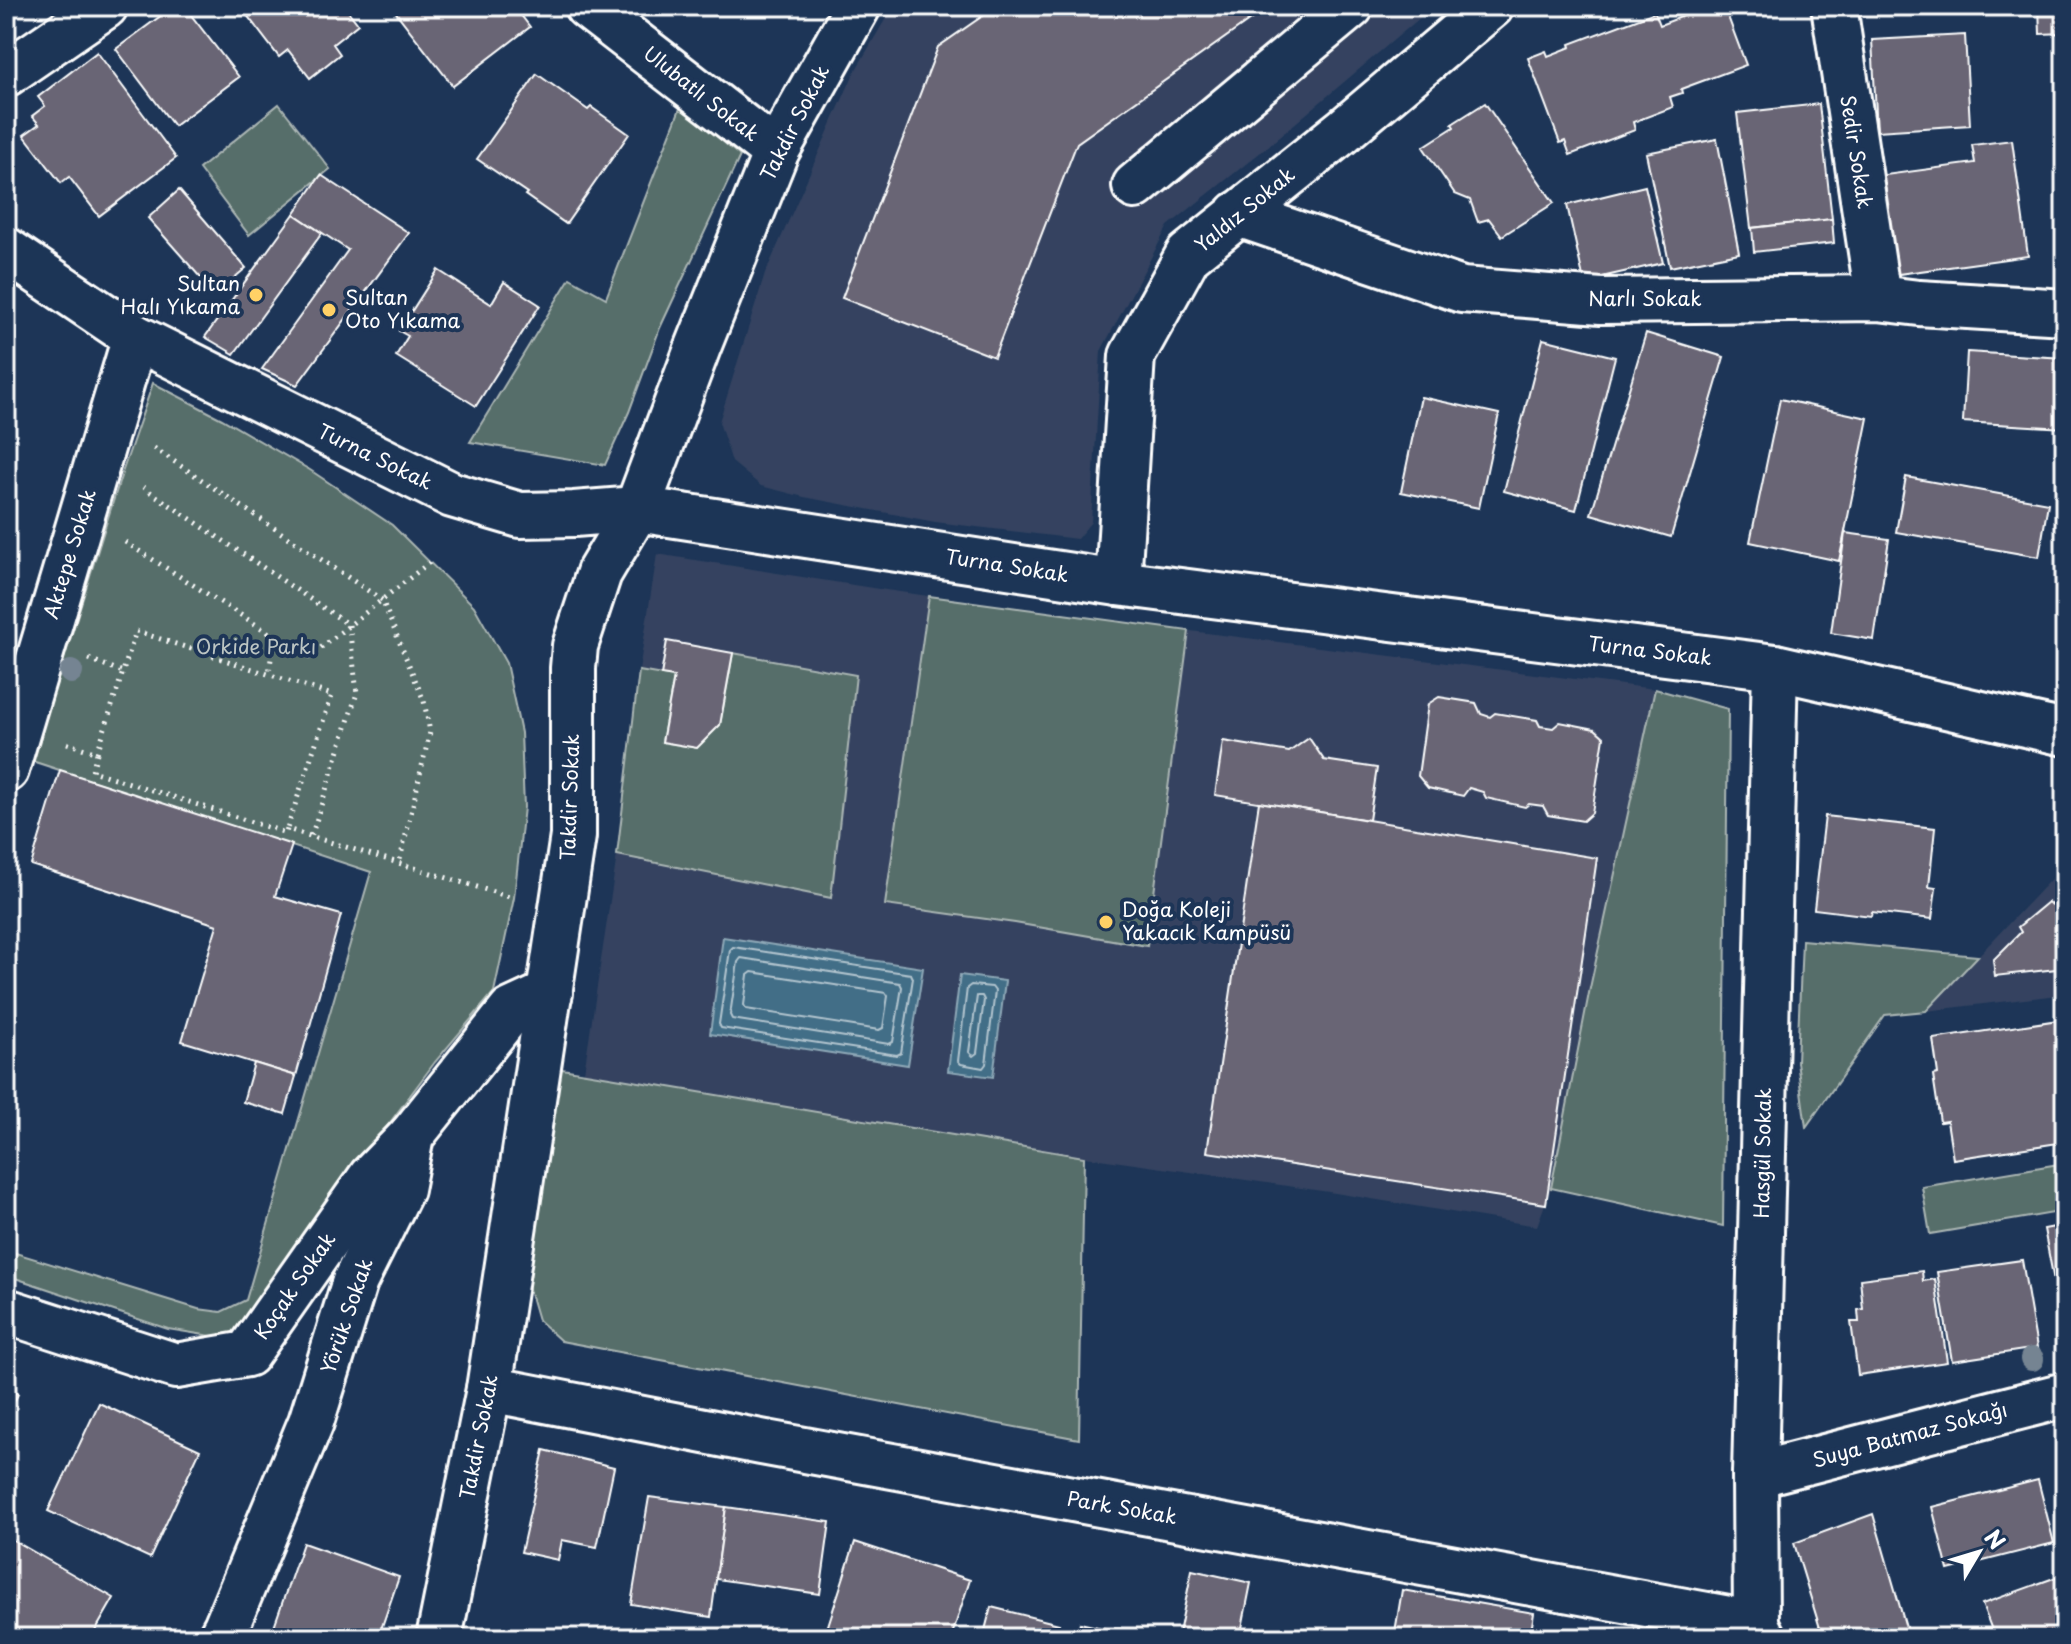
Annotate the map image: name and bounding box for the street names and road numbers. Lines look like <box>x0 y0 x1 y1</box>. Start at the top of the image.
street label: Ulubatlı Sokak <box>637 38 766 148</box>
street label: Takdir Sokak <box>752 59 836 186</box>
street label: Sedir Sokak <box>1833 93 1881 211</box>
street label: Yaldız Sokak <box>1188 159 1301 259</box>
street label: Narlı Sokak <box>1588 283 1702 313</box>
street label: Turna Sokak <box>313 415 438 497</box>
street label: Aktepe Sokak <box>35 485 103 622</box>
street label: Turna Sokak <box>943 540 1071 590</box>
street label: Turna Sokak <box>1587 628 1714 672</box>
street label: Takdir Sokak <box>552 733 586 861</box>
street label: Hasgül Sokak <box>1746 1087 1778 1219</box>
street label: Koçak Sokak <box>246 1226 342 1345</box>
street label: Yörük Sokak <box>312 1254 380 1377</box>
street label: Takdir Sokak <box>451 1372 505 1502</box>
street label: Suya Batmaz Sokağı <box>1809 1394 2011 1474</box>
street label: Park Sokak <box>1065 1483 1179 1531</box>

